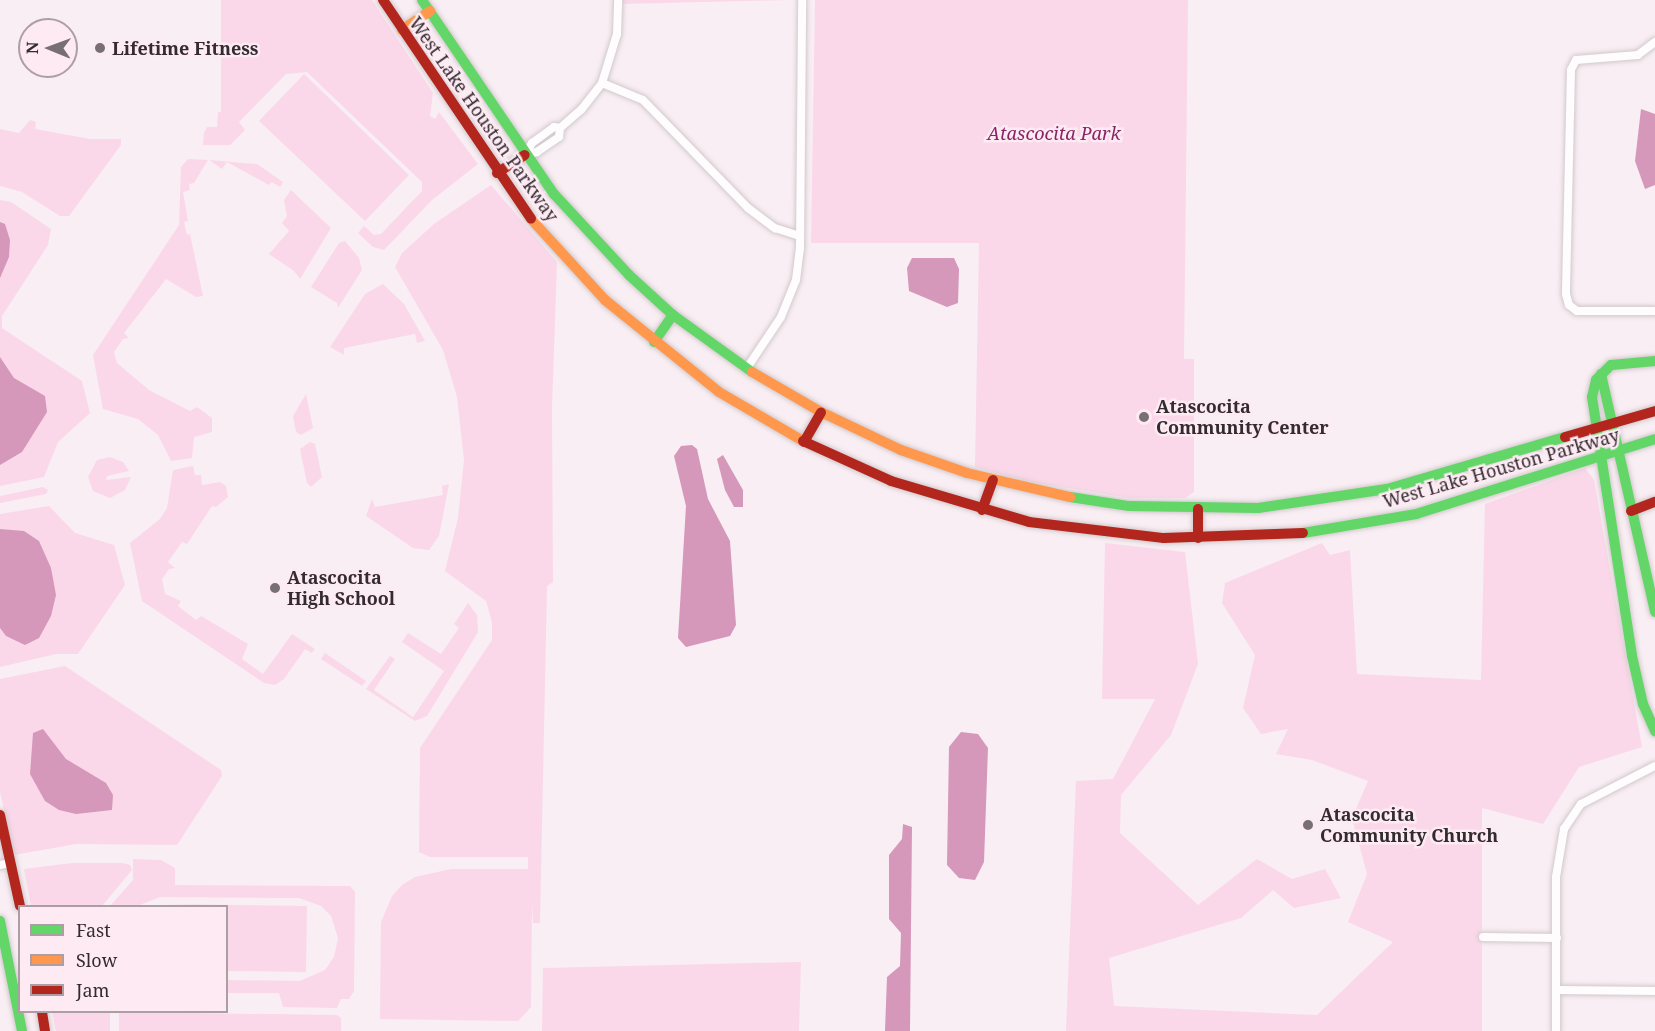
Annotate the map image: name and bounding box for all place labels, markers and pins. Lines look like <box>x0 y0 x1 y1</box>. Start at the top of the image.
place label: Lifetime Fitness <box>112 37 259 59</box>
marker: Lifetime Fitness <box>93 41 107 55</box>
place label: Atascocita Community Center <box>1156 396 1329 438</box>
marker: Atascocita Community Center <box>1137 410 1151 424</box>
place label: Atascocita High School <box>287 567 395 610</box>
marker: Atascocita High School <box>268 581 282 595</box>
place label: Atascocita Community Church <box>1320 804 1498 846</box>
marker: Atascocita Community Church <box>1301 818 1315 832</box>

